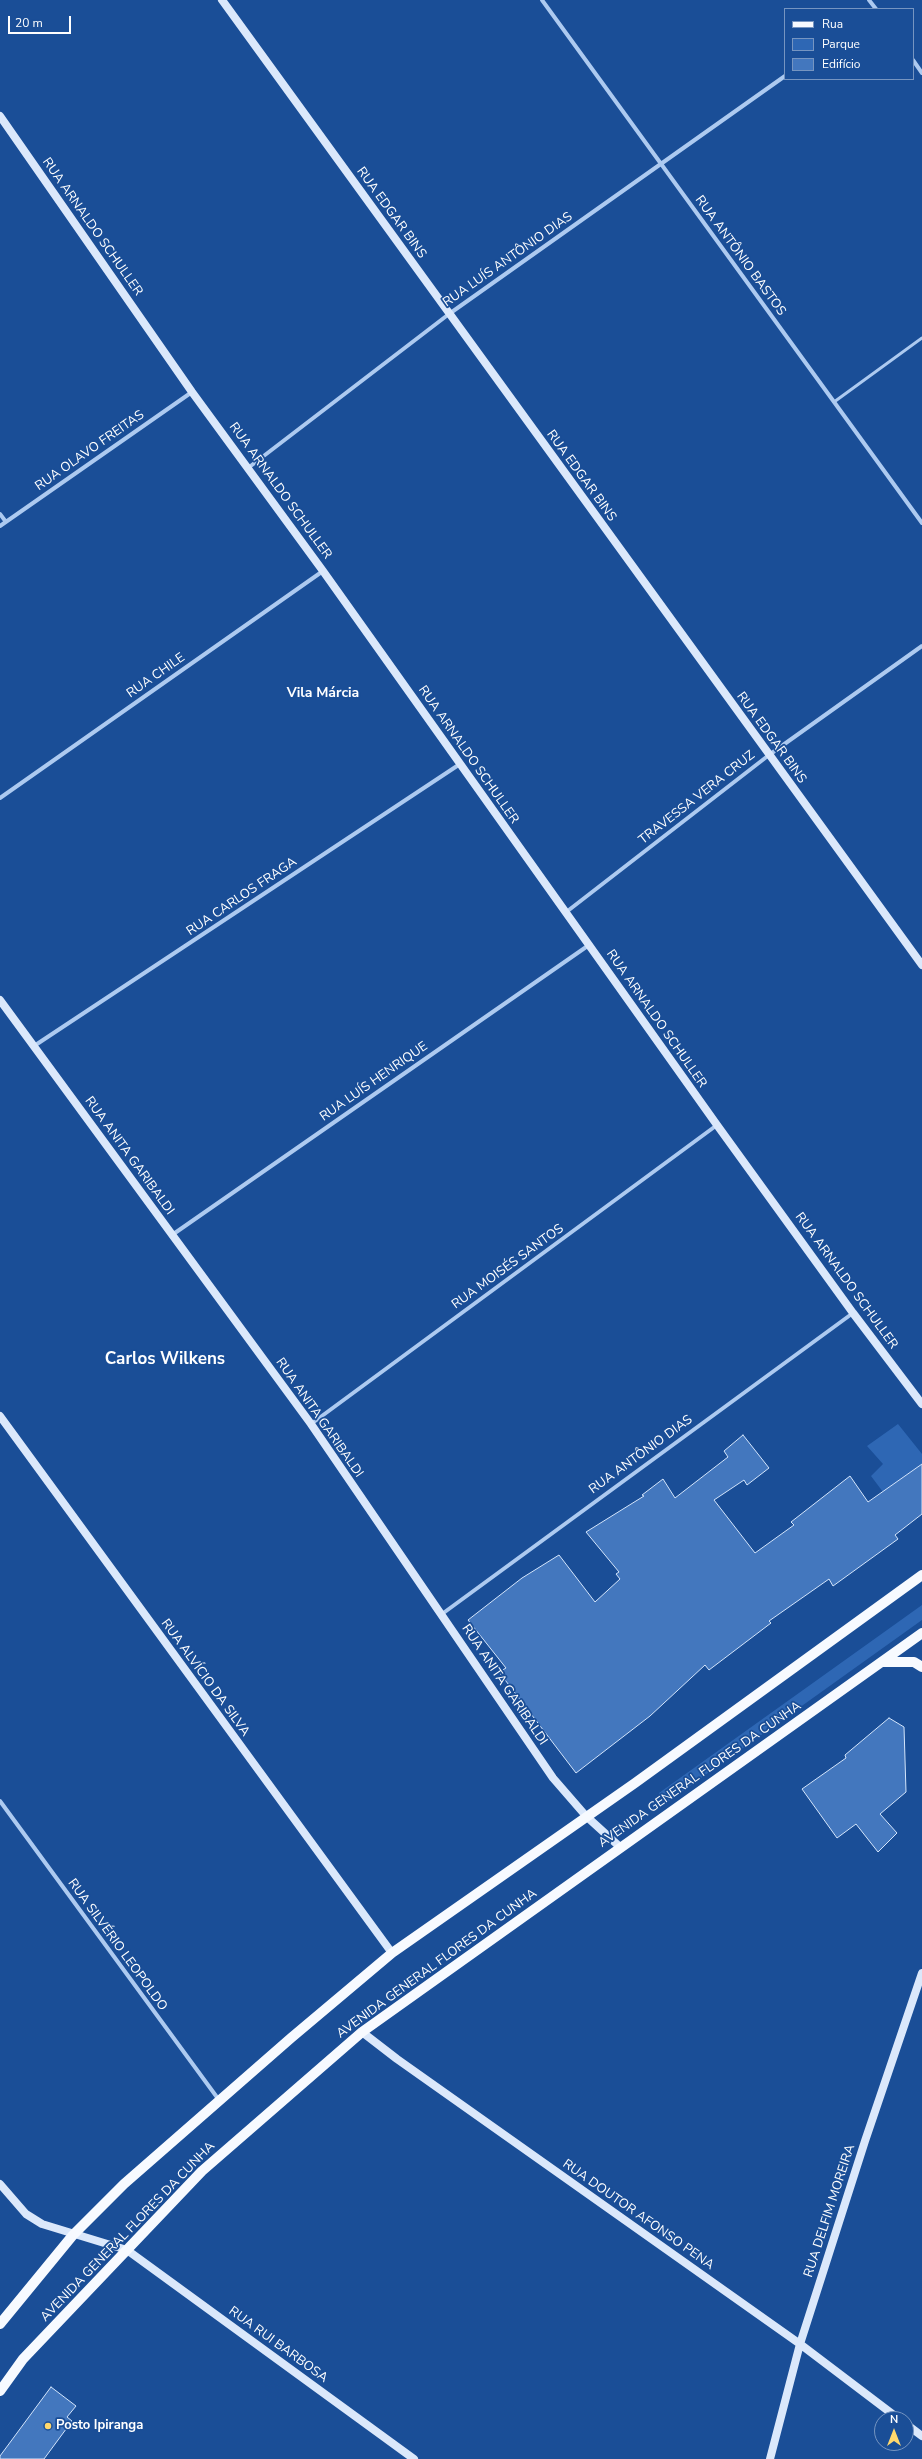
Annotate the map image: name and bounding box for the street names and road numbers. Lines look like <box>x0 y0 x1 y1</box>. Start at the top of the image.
street label: RUA ARNALDO SCHULLER <box>38 155 146 299</box>
street label: RUA EDGAR BINS <box>353 164 429 262</box>
street label: RUA ANTÔNIO BASTOS <box>691 193 789 319</box>
street label: RUA LUÍS ANTÔNIO DIAS <box>440 209 576 311</box>
street label: RUA OLAVO FREITAS <box>33 407 147 495</box>
street label: RUA ARNALDO SCHULLER <box>225 420 335 562</box>
street label: RUA EDGAR BINS <box>543 427 619 525</box>
street label: RUA CHILE <box>124 650 188 702</box>
street label: RUA ARNALDO SCHULLER <box>414 683 522 827</box>
street label: RUA EDGAR BINS <box>733 689 809 787</box>
street label: TRAVESSA VERA CRUZ <box>636 748 758 848</box>
street label: RUA CARLOS FRAGA <box>184 854 300 940</box>
street label: RUA ARNALDO SCHULLER <box>602 947 710 1091</box>
street label: RUA LUÍS HENRIQUE <box>317 1039 431 1125</box>
street label: RUA ANITA GARIBALDI <box>81 1094 177 1218</box>
street label: RUA ARNALDO SCHULLER <box>791 1210 901 1352</box>
street label: RUA MOISÉS SANTOS <box>449 1221 567 1313</box>
street label: RUA ANITA GARIBALDI <box>272 1355 366 1481</box>
street label: RUA ANTÔNIO DIAS <box>586 1412 696 1498</box>
street label: RUA ALVÍCIO DA SILVA <box>157 1616 253 1740</box>
street label: RUA ANITA GARIBALDI <box>458 1622 550 1748</box>
street label: AVENIDA GENERAL FLORES DA CUNHA <box>596 1699 804 1851</box>
street label: RUA SILVÉRIO LEOPOLDO <box>64 1876 170 2014</box>
street label: AVENIDA GENERAL FLORES DA CUNHA <box>334 1886 540 2042</box>
street label: AVENIDA GENERAL FLORES DA CUNHA <box>38 2139 218 2325</box>
street label: RUA DELFIM MOREIRA <box>801 2143 859 2279</box>
street label: RUA DOUTOR AFONSO PENA <box>559 2157 717 2273</box>
street label: RUA RUI BARBOSA <box>225 2304 331 2386</box>

